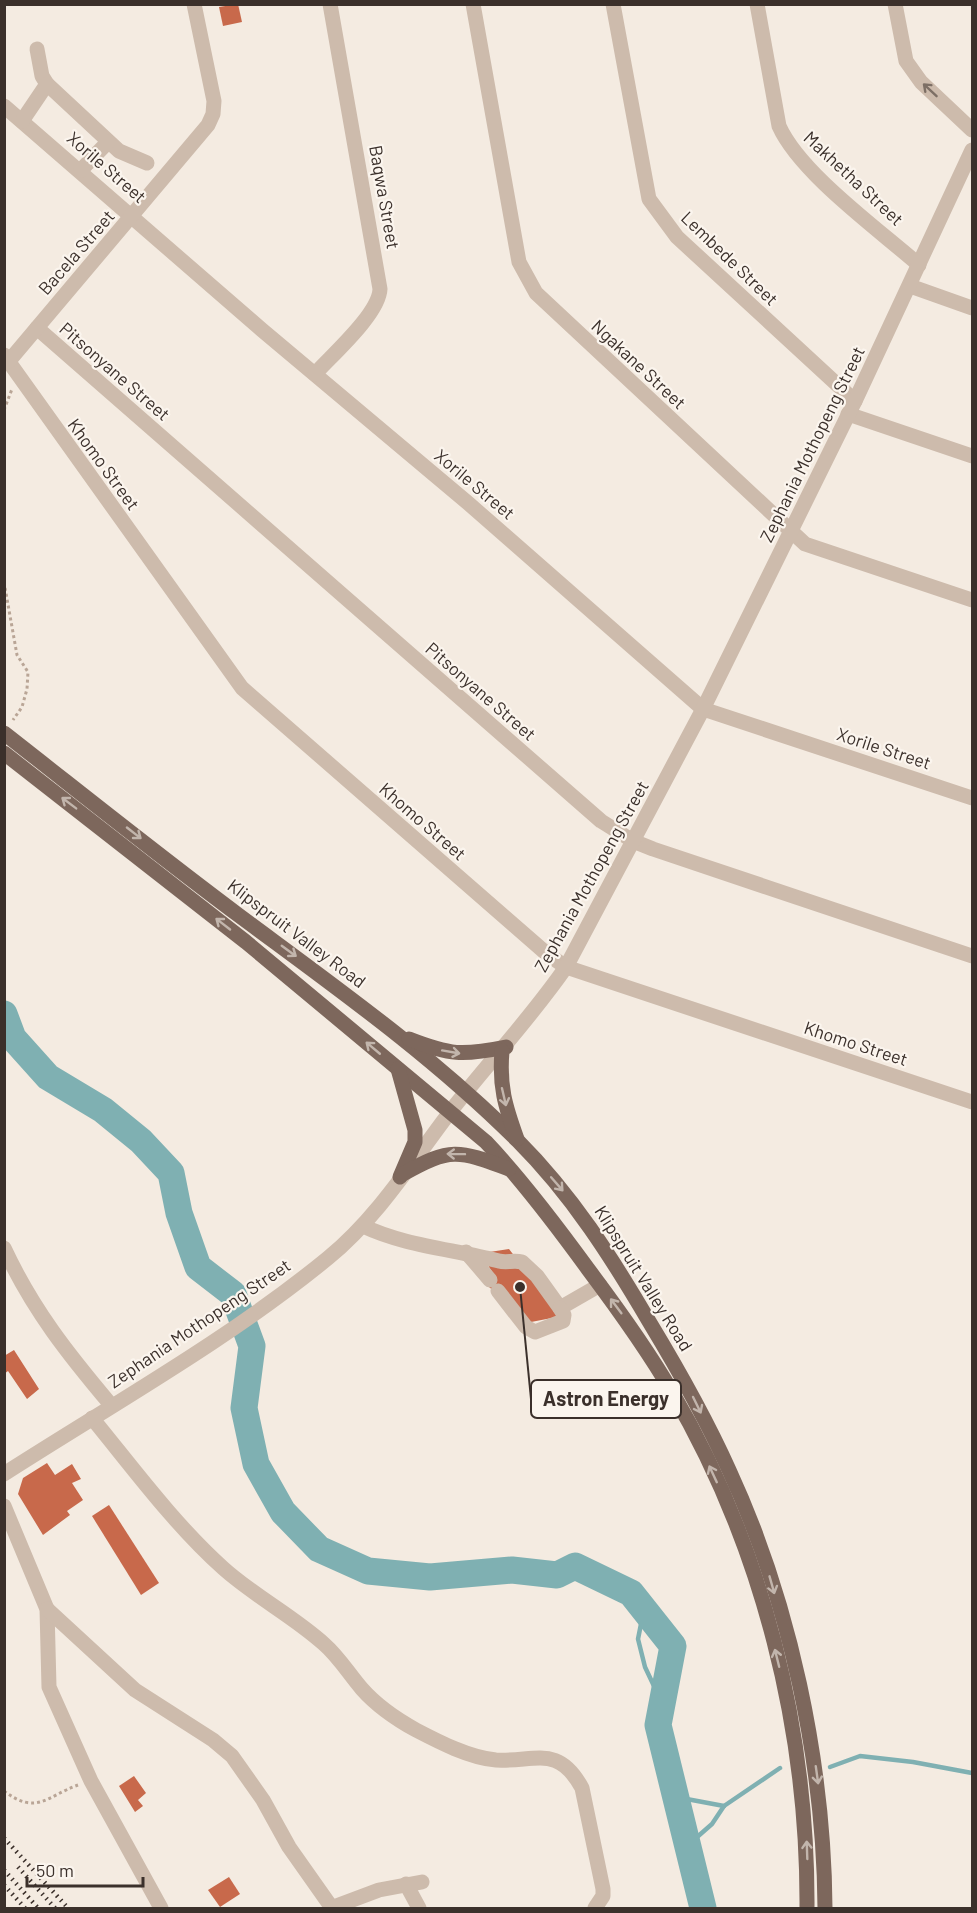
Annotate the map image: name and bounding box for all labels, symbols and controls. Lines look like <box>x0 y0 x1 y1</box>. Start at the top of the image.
one-way arrow <box>922 83 937 97</box>
street label: Makhetha Street <box>800 126 908 230</box>
street label: Xorile Street <box>63 127 151 207</box>
street label: Baqwa Street <box>365 143 405 251</box>
street label: Bacela Street <box>33 205 119 299</box>
street label: Lembede Street <box>677 206 783 310</box>
street label: Ngakane Street <box>587 315 691 413</box>
street label: Pitsonyane Street <box>55 317 175 425</box>
street label: Zephania Mothopeng Street <box>755 342 869 546</box>
street label: Khomo Street <box>63 414 145 514</box>
street label: Xorile Street <box>431 444 519 524</box>
street label: Pitsonyane Street <box>421 637 541 745</box>
street label: Xorile Street <box>834 722 934 774</box>
street label: Zephania Mothopeng Street <box>529 776 653 976</box>
street label: Khomo Street <box>375 777 471 865</box>
one-way arrow <box>62 797 78 810</box>
one-way arrow <box>126 826 142 839</box>
street label: Klipspruit Valley Road <box>224 874 370 992</box>
one-way arrow <box>215 917 231 930</box>
one-way arrow <box>280 945 296 958</box>
street label: Khomo Street <box>801 1016 911 1070</box>
one-way arrow <box>365 1042 381 1055</box>
one-way arrow <box>440 1047 460 1058</box>
one-way arrow <box>498 1087 510 1106</box>
one-way arrow <box>447 1148 467 1160</box>
one-way arrow <box>550 1175 564 1191</box>
street label: Klipspruit Valley Road <box>590 1201 698 1355</box>
street label: Zephania Mothopeng Street <box>104 1254 294 1392</box>
one-way arrow <box>609 1298 622 1314</box>
callout: Astron Energy <box>531 1380 681 1418</box>
text: Astron Energy <box>543 1386 669 1410</box>
one-way arrow <box>692 1396 703 1414</box>
one-way arrow <box>707 1465 718 1484</box>
one-way arrow <box>767 1575 779 1594</box>
one-way arrow <box>771 1648 783 1667</box>
one-way arrow <box>811 1764 822 1784</box>
one-way arrow <box>801 1841 813 1861</box>
scale bar <box>27 1850 142 1888</box>
text: 50 m <box>36 1859 74 1881</box>

